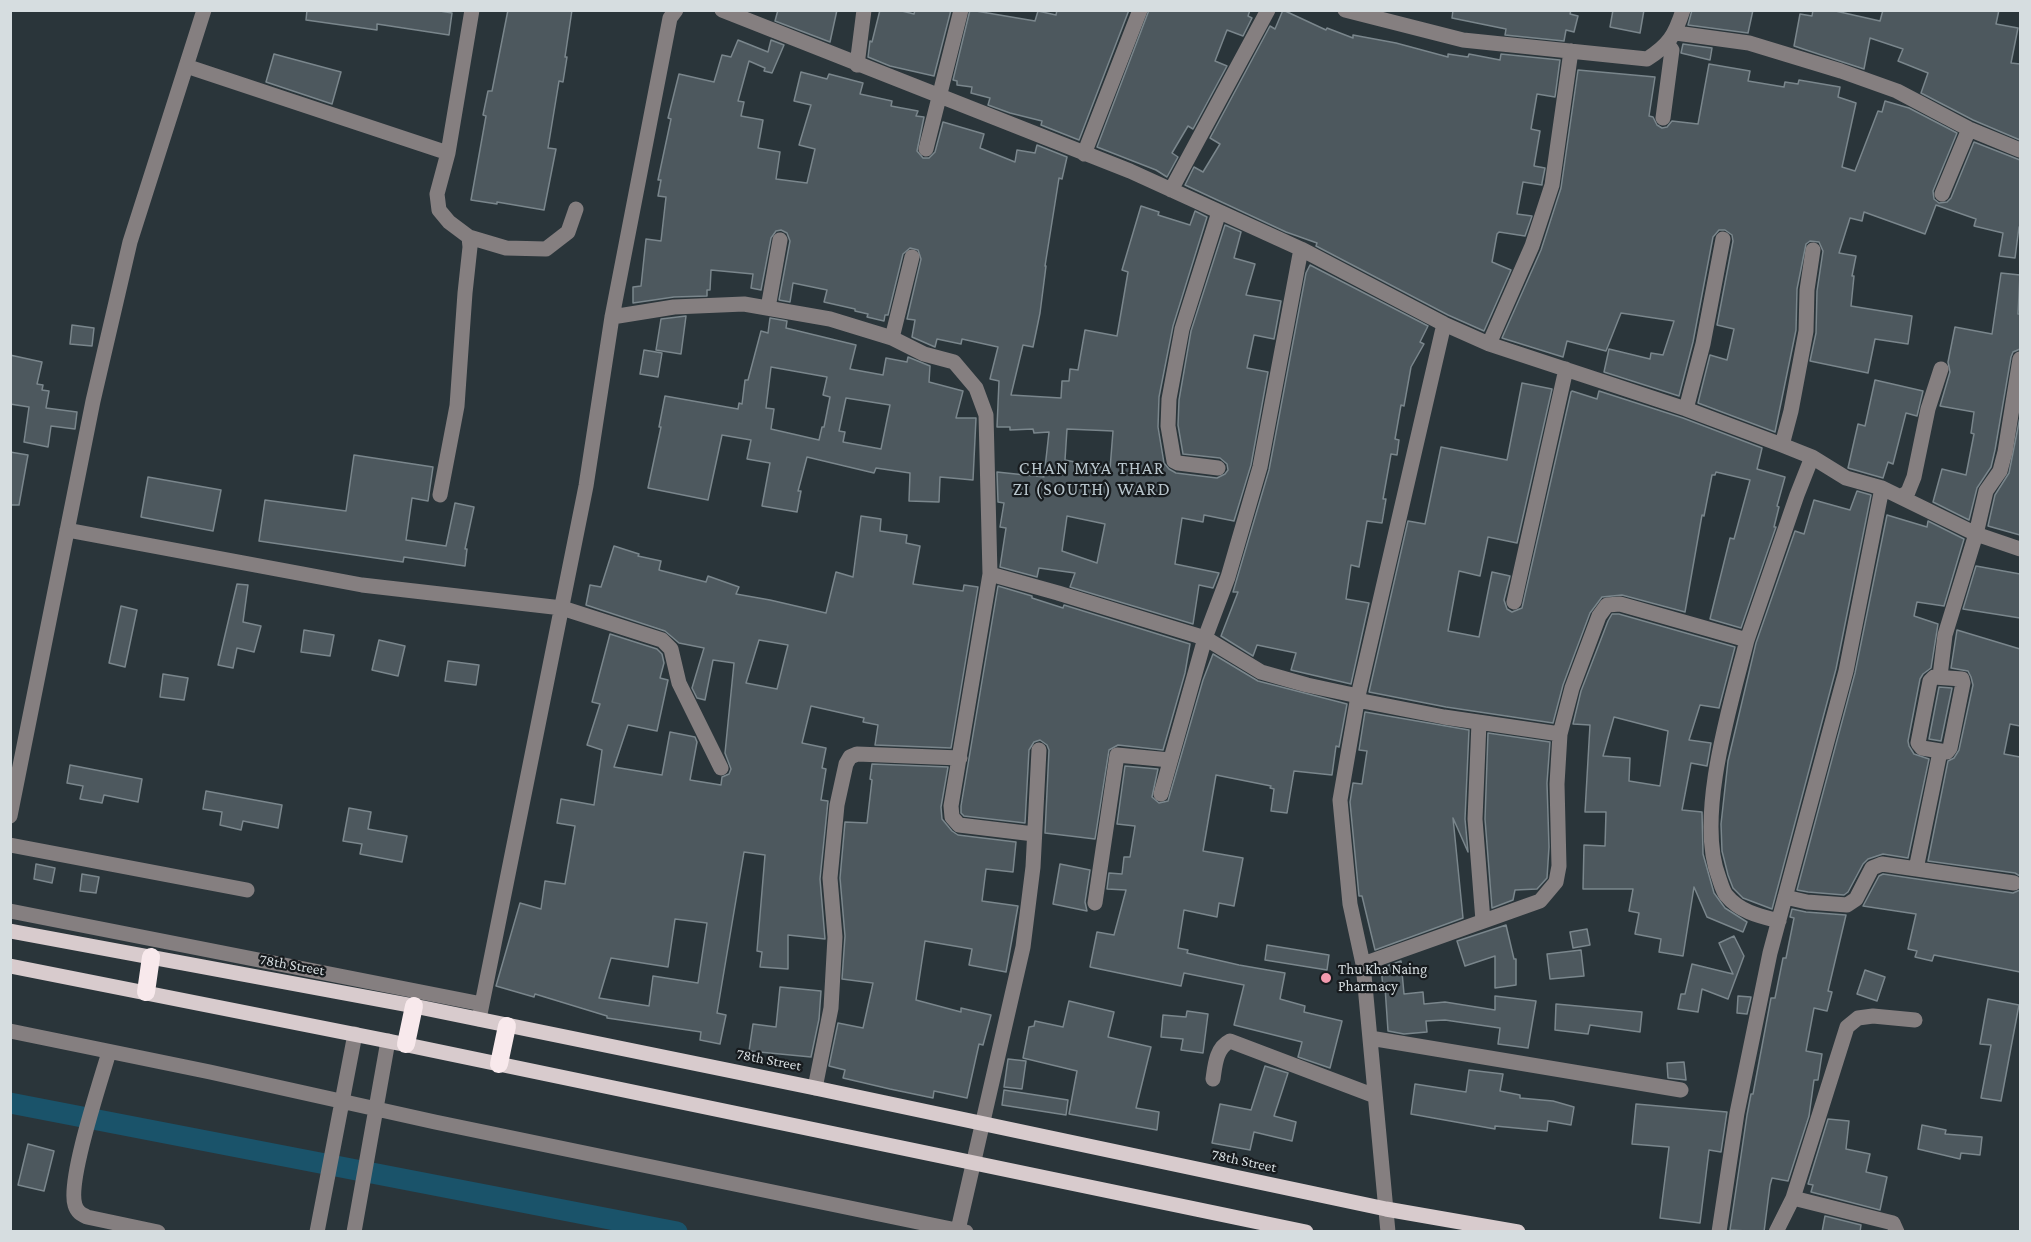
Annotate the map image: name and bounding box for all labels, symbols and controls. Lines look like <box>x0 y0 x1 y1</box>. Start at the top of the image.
district label: CHAN MYA THAR ZI (SOUTH) WARD <box>1013 457 1171 500</box>
street label: 78th Street <box>258 950 326 980</box>
place label: Thu Kha Naing Pharmacy <box>1338 960 1427 995</box>
marker: Thu Kha Naing Pharmacy <box>1319 971 1333 985</box>
street label: 78th Street <box>735 1045 803 1075</box>
street label: 78th Street <box>1210 1145 1278 1177</box>

